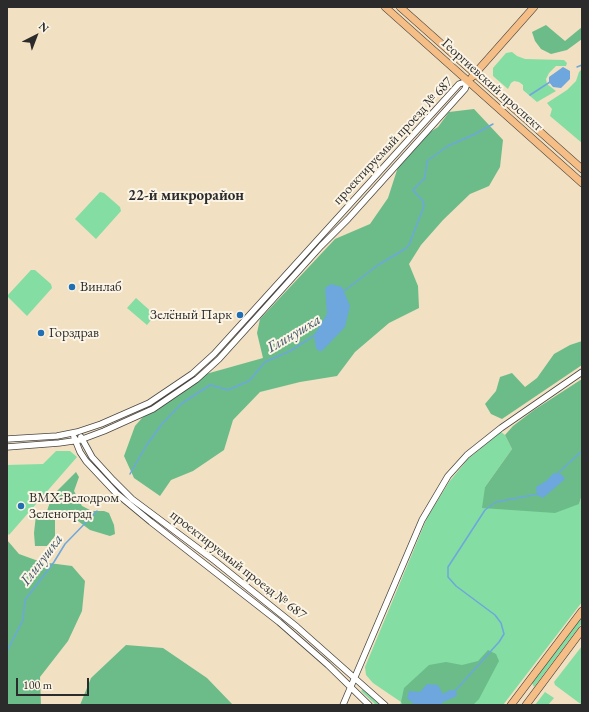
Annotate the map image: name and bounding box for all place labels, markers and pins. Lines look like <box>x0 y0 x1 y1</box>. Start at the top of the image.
place label: Винлаб <box>80 279 122 295</box>
marker: Винлаб <box>67 282 77 292</box>
place label: Зелёный Парк <box>150 307 232 323</box>
marker: Зелёный Парк <box>235 310 245 320</box>
place label: Горздрав <box>49 325 99 341</box>
marker: Горздрав <box>36 328 46 338</box>
place label: BMX-Велодром Зеленоград <box>29 490 119 522</box>
marker: BMX-Велодром Зеленоград <box>16 501 26 511</box>

